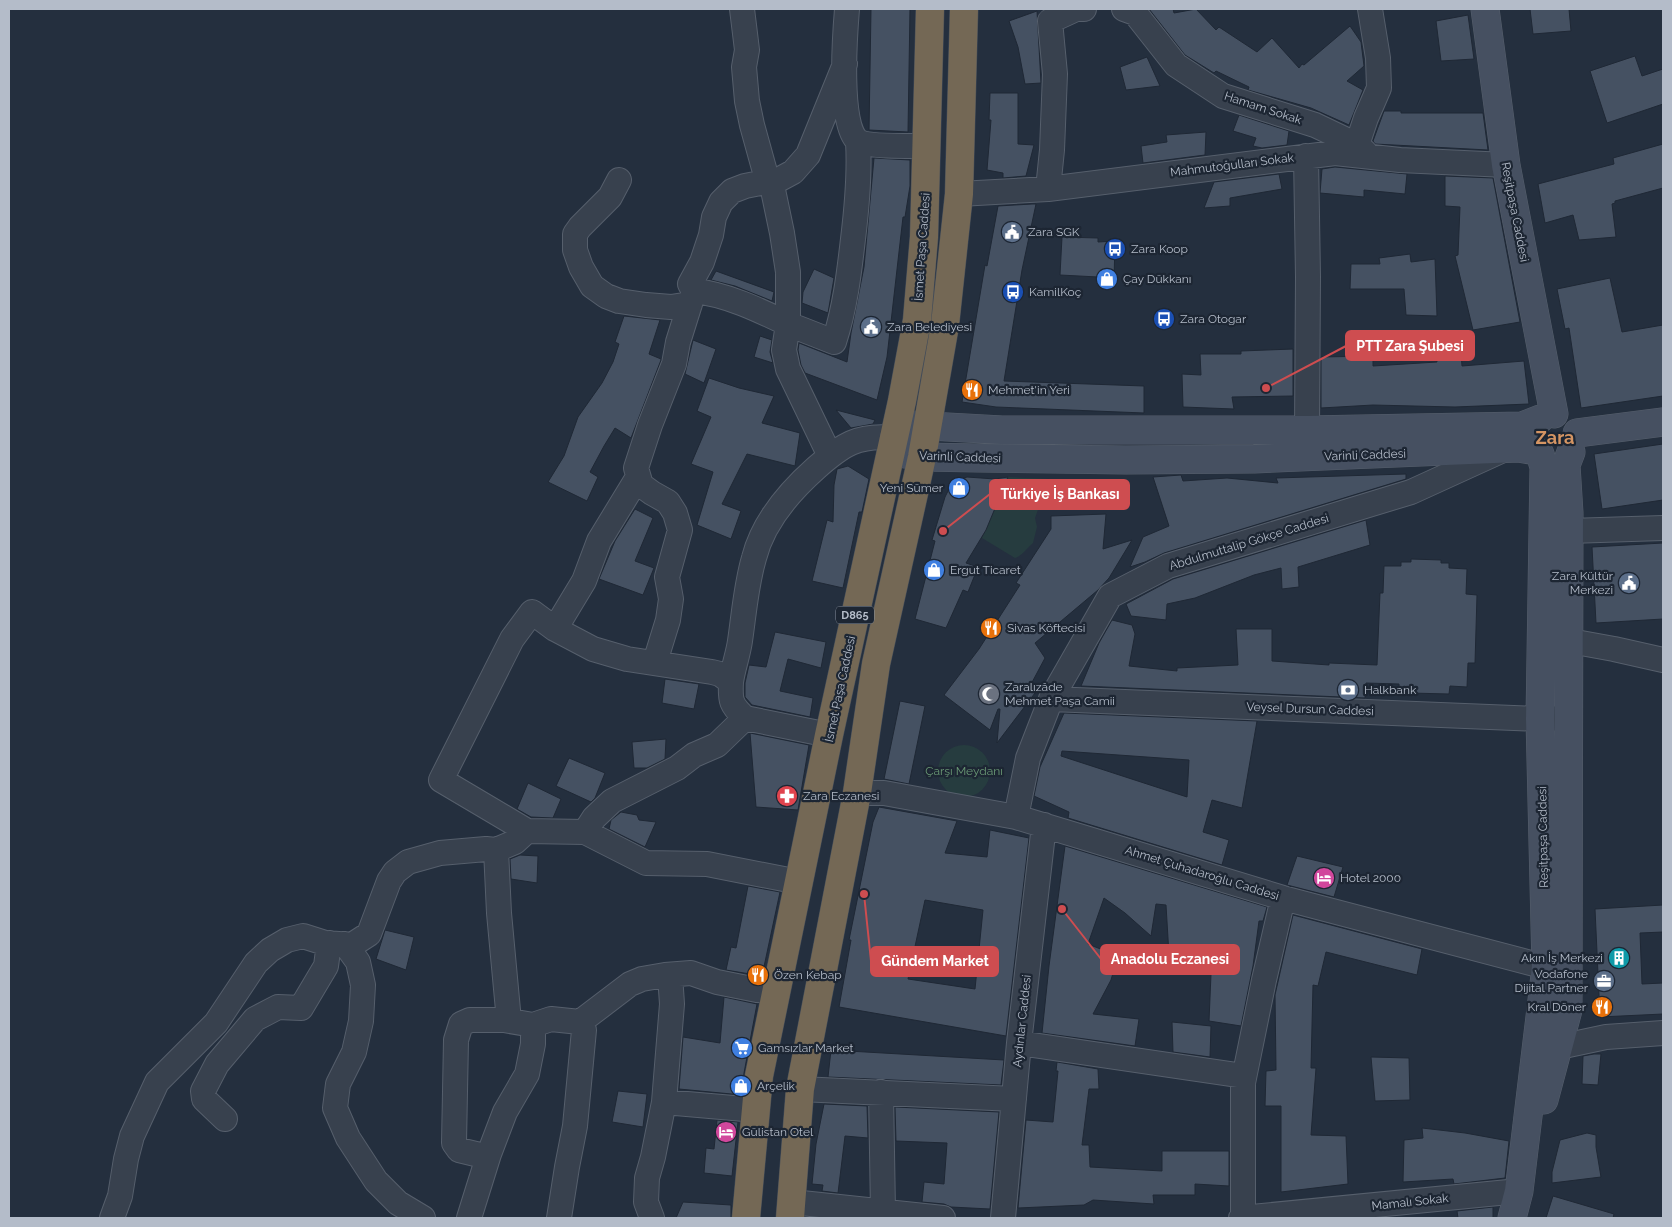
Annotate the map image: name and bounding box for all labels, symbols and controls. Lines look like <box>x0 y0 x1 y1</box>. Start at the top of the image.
street label: Hamam Sokak <box>1222 89 1304 127</box>
street label: Mahmutoğulları Sokak <box>1169 150 1295 180</box>
street label: Reşitpaşa Caddesi <box>1498 161 1532 263</box>
street label: İsmet Paşa Caddesi <box>911 192 933 302</box>
public building icon: Zara SGK <box>1000 220 1024 244</box>
place label: Zara SGK <box>1028 225 1080 239</box>
bus stop icon: Zara Koop <box>1103 237 1127 261</box>
place label: Zara Koop <box>1131 242 1188 256</box>
shop icon: Çay Dükkanı <box>1095 267 1119 291</box>
place label: Çay Dükkanı <box>1123 272 1191 286</box>
bus stop icon: KamilKoç <box>1001 280 1025 304</box>
place label: KamilKoç <box>1029 285 1082 299</box>
bus stop icon: Zara Otogar <box>1152 307 1176 331</box>
place label: Zara Otogar <box>1180 312 1247 326</box>
public building icon: Zara Belediyesi <box>859 315 883 339</box>
place label: Zara Belediyesi <box>887 320 972 334</box>
callout: PTT Zara Şubesi <box>1346 331 1474 360</box>
text: PTT Zara Şubesi <box>1356 338 1464 354</box>
restaurant icon: Mehmet'in Yeri <box>960 378 984 402</box>
place label: Mehmet'in Yeri <box>988 383 1070 397</box>
district label: Zara <box>1536 427 1574 448</box>
street label: Varinli Caddesi <box>1324 447 1406 463</box>
street label: Varinli Caddesi <box>919 449 1001 465</box>
shop icon: Yeni Sümer <box>947 476 971 500</box>
callout: Türkiye İş Bankası <box>990 480 1129 509</box>
place label: Yeni Sümer <box>880 481 944 495</box>
text: Türkiye İş Bankası <box>1001 485 1119 502</box>
street label: Abdulmuttalip Gökçe Caddesi <box>1168 511 1330 573</box>
shop icon: Ergut Ticaret <box>922 558 946 582</box>
place label: Ergut Ticaret <box>950 563 1021 577</box>
place label: Zara Kültür Merkezi <box>1552 569 1614 597</box>
public building icon: Zara Kültür Merkezi <box>1617 571 1641 595</box>
road number: D865 <box>836 606 874 624</box>
restaurant icon: Sivas Köftecisi <box>979 616 1003 640</box>
place label: Sivas Köftecisi <box>1007 621 1085 635</box>
street label: İsmet Paşa Caddesi <box>822 635 858 743</box>
bank icon: Halkbank <box>1336 678 1360 702</box>
place label: Zaralızâde Mehmet Paşa Camii <box>1005 680 1115 708</box>
mosque icon: Zaralızâde Mehmet Paşa Camii <box>977 682 1001 706</box>
place label: Halkbank <box>1364 683 1417 697</box>
street label: Veysel Dursun Caddesi <box>1246 700 1374 718</box>
park label: Çarşı Meydanı <box>925 764 1003 778</box>
pharmacy icon: Zara Eczanesi <box>775 784 799 808</box>
street label: Reşitpaşa Caddesi <box>1535 786 1551 888</box>
place label: Zara Eczanesi <box>803 789 880 803</box>
street label: Ahmet Çuhadaroğlu Caddesi <box>1123 843 1281 903</box>
hotel icon: Hotel 2000 <box>1312 866 1336 890</box>
place label: Hotel 2000 <box>1340 871 1401 885</box>
callout: Anadolu Eczanesi <box>1101 945 1239 974</box>
building icon: Akın İş Merkezi <box>1607 946 1631 970</box>
callout: Gündem Market <box>871 947 998 976</box>
text: Anadolu Eczanesi <box>1111 951 1229 967</box>
place label: Akın İş Merkezi <box>1521 951 1603 965</box>
text: Gündem Market <box>881 953 989 969</box>
restaurant icon: Özen Kebap <box>746 963 770 987</box>
place label: Vodafone Dijital Partner <box>1515 967 1589 995</box>
place label: Özen Kebap <box>774 968 842 982</box>
office icon: Vodafone Dijital Partner <box>1592 969 1616 993</box>
street label: Aydınlar Caddesi <box>1010 974 1034 1068</box>
restaurant icon: Kral Döner <box>1590 995 1614 1019</box>
place label: Kral Döner <box>1528 1000 1587 1014</box>
supermarket icon: Gamsızlar Market <box>730 1036 754 1060</box>
place label: Gamsızlar Market <box>758 1041 854 1055</box>
shop icon: Arçelik <box>729 1074 753 1098</box>
place label: Arçelik <box>757 1079 796 1093</box>
hotel icon: Gülistan Otel <box>714 1120 738 1144</box>
place label: Gülistan Otel <box>742 1125 814 1139</box>
street label: Mamalı Sokak <box>1371 1191 1450 1213</box>

